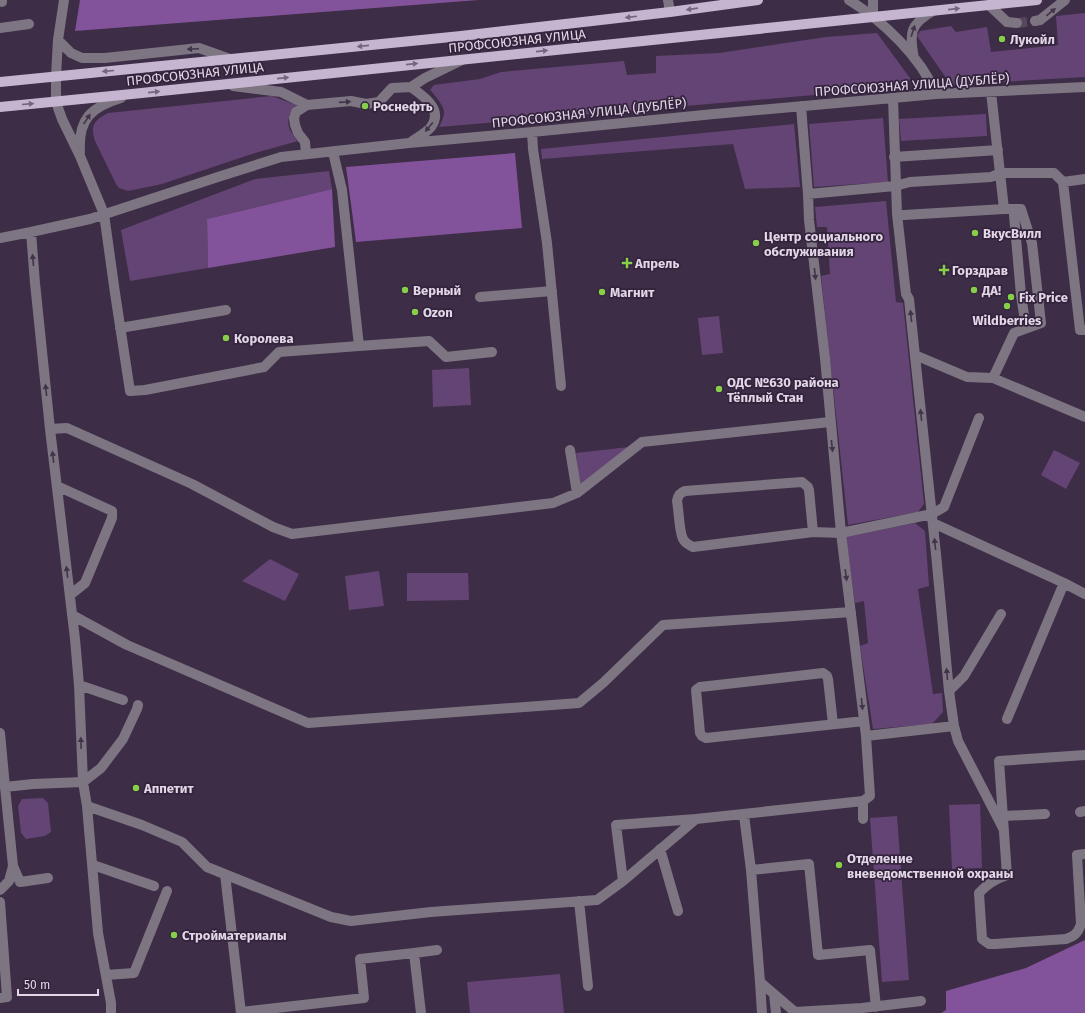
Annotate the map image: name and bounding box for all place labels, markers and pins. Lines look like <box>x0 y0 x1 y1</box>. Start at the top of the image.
place label: Лукойл <box>1010 32 1055 47</box>
marker: Лукойл <box>997 34 1007 44</box>
place label: Роснефть <box>373 99 433 114</box>
marker: Роснефть <box>360 101 370 111</box>
place label: ВкусВилл <box>983 226 1042 241</box>
marker: ВкусВилл <box>970 228 980 238</box>
place label: Центр социального обслуживания <box>764 229 883 259</box>
marker: Центр социального обслуживания <box>751 238 761 248</box>
place label: Апрель <box>634 256 679 271</box>
marker: Апрель <box>622 258 632 268</box>
place label: Горздрав <box>952 263 1008 278</box>
marker: Горздрав <box>939 265 949 275</box>
place label: Верный <box>413 283 461 298</box>
place label: ДА! <box>981 283 1001 298</box>
marker: Верный <box>400 285 410 295</box>
place label: Магнит <box>610 285 655 300</box>
marker: ДА! <box>969 285 979 295</box>
marker: Магнит <box>597 287 607 297</box>
place label: Fix Price <box>1019 290 1068 305</box>
marker: Fix Price <box>1006 292 1016 302</box>
marker: Wildberries <box>1002 301 1012 311</box>
place label: Ozon <box>423 305 453 320</box>
marker: Ozon <box>410 307 420 317</box>
place label: Wildberries <box>973 313 1042 328</box>
place label: Королева <box>234 331 294 346</box>
marker: Королева <box>221 333 231 343</box>
place label: ОДС №630 района Тёплый Стан <box>727 375 839 405</box>
marker: ОДС №630 района Тёплый Стан <box>714 384 724 394</box>
place label: Аппетит <box>143 781 194 796</box>
marker: Аппетит <box>131 783 141 793</box>
place label: Отделение вневедомственной охраны <box>847 851 1013 881</box>
marker: Отделение вневедомственной охраны <box>834 860 844 870</box>
place label: Стройматериалы <box>182 928 287 943</box>
marker: Стройматериалы <box>169 930 179 940</box>

